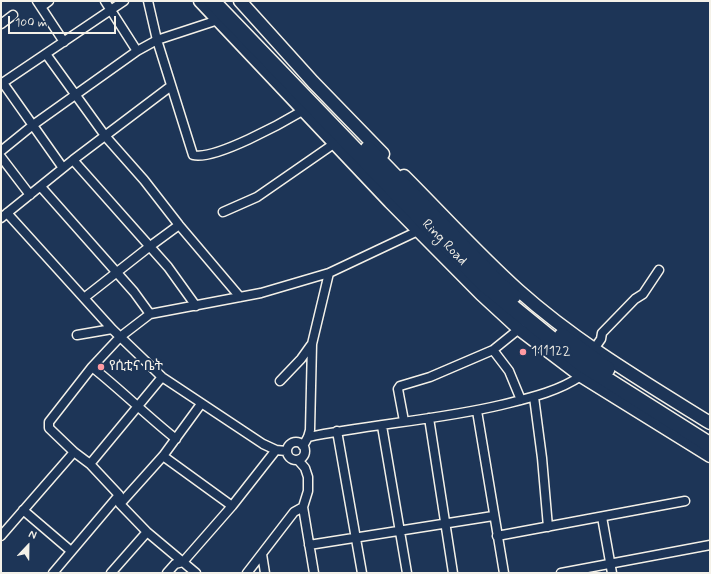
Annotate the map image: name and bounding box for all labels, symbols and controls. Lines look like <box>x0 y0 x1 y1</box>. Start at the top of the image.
scale bar <box>10 8 118 34</box>
text: 100 m <box>15 15 47 31</box>
street label: Ring Road <box>418 216 470 270</box>
place label: 111122 <box>531 344 571 360</box>
marker: 111122 <box>518 347 528 357</box>
place label: የሲቲና ቤት <box>109 359 163 375</box>
marker: የሲቲና ቤት <box>96 362 106 372</box>
north arrow <box>8 526 48 566</box>
text: N <box>26 527 39 543</box>

